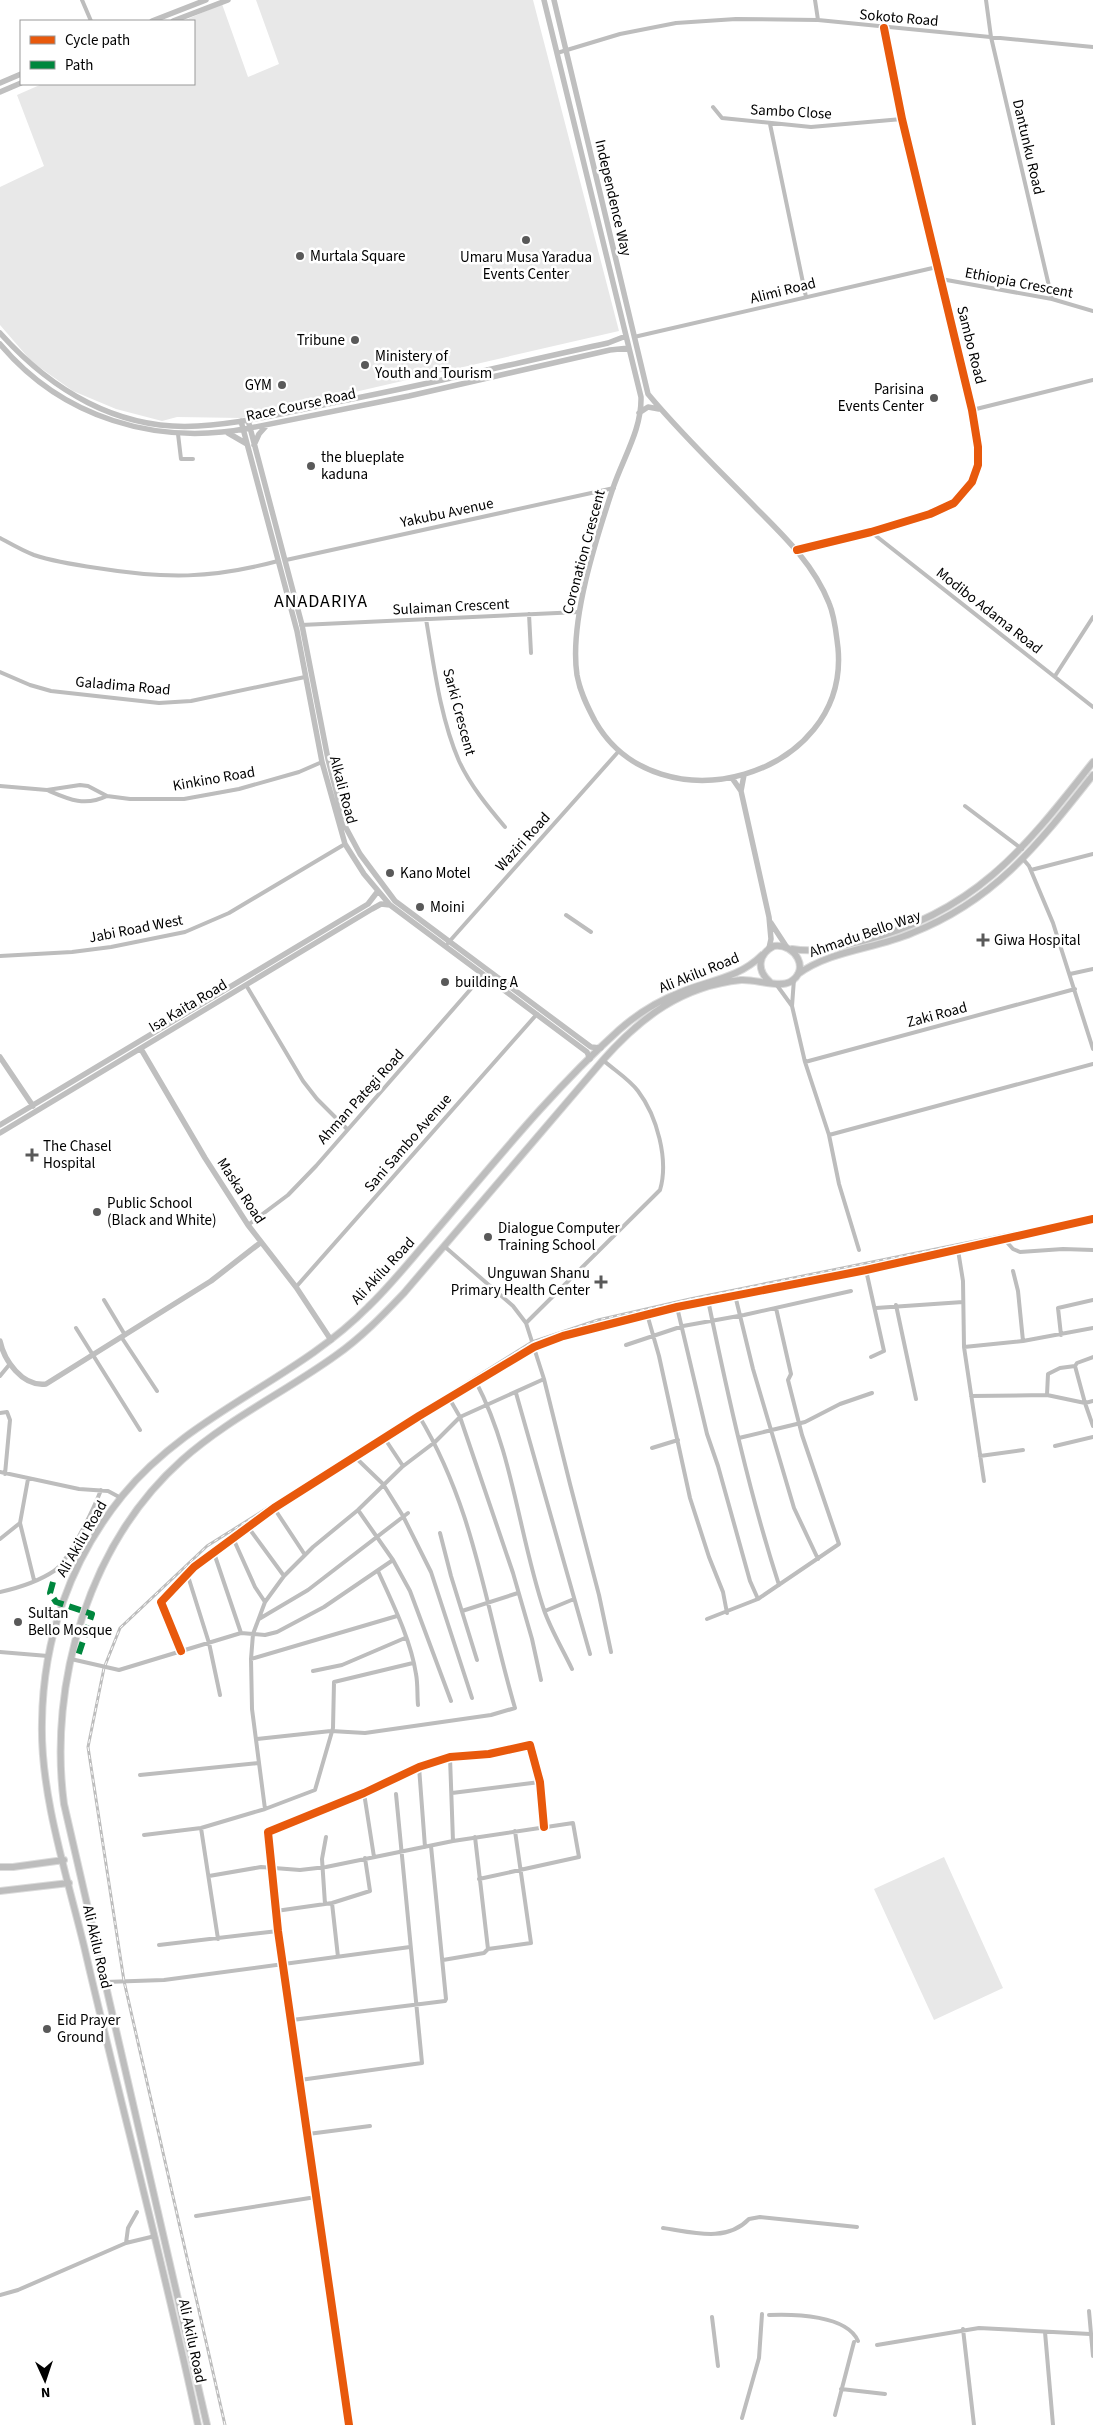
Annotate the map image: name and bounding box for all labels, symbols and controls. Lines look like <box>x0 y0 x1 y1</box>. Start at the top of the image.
street label: Sokoto Road <box>859 4 939 32</box>
legend <box>20 20 195 85</box>
text: Cycle path <box>65 30 130 51</box>
text: Path <box>65 55 93 76</box>
street label: Dantunku Road <box>1007 97 1049 197</box>
street label: Sambo Close <box>750 99 832 125</box>
street label: Independence Way <box>589 138 637 258</box>
marker: Umaru Musa Yaradua Events Center <box>520 234 532 246</box>
place label: Murtala Square <box>310 246 406 267</box>
place label: Umaru Musa Yaradua Events Center <box>460 247 592 285</box>
marker: Murtala Square <box>294 250 306 262</box>
street label: Ethiopia Crescent <box>963 262 1075 304</box>
street label: Alimi Road <box>748 273 818 309</box>
street label: Sambo Road <box>951 304 991 386</box>
place label: Tribune <box>297 330 345 351</box>
marker: Tribune <box>349 334 361 346</box>
place label: Ministery of Youth and Tourism <box>374 346 492 384</box>
marker: Ministery of Youth and Tourism <box>359 359 371 371</box>
place label: GYM <box>245 375 272 396</box>
marker: GYM <box>276 379 288 391</box>
place label: Parisina Events Center <box>838 379 925 417</box>
street label: Race Course Road <box>244 383 358 427</box>
marker: Parisina Events Center <box>928 392 940 404</box>
place label: the blueplate kaduna <box>321 447 404 485</box>
marker: the blueplate kaduna <box>305 460 317 472</box>
street label: Coronation Crescent <box>557 487 611 617</box>
street label: Yakubu Avenue <box>397 493 496 533</box>
street label: Modibo Adama Road <box>931 563 1047 659</box>
district label: ANADARIYA <box>274 589 368 614</box>
street label: Sulaiman Crescent <box>392 593 510 621</box>
street label: Sarki Crescent <box>437 666 481 758</box>
street label: Galadima Road <box>75 671 171 701</box>
street label: Alkali Road <box>324 754 362 826</box>
street label: Kinkino Road <box>171 761 257 797</box>
street label: Waziri Road <box>491 808 555 876</box>
place label: Kano Motel <box>400 863 471 884</box>
marker: Kano Motel <box>384 867 396 879</box>
place label: Moini <box>430 897 465 918</box>
marker: Moini <box>414 901 426 913</box>
street label: Ahmadu Bello Way <box>806 905 924 963</box>
street label: Jabi Road West <box>87 910 185 948</box>
place label: Giwa Hospital <box>994 930 1081 951</box>
marker: Giwa Hospital <box>976 933 990 947</box>
street label: Ali Akilu Road <box>656 947 742 999</box>
place label: building A <box>455 972 519 993</box>
street label: Isa Kaita Road <box>145 974 231 1038</box>
marker: building A <box>439 976 451 988</box>
street label: Zaki Road <box>904 997 970 1033</box>
street label: Ahman Pategi Road <box>313 1045 409 1149</box>
street label: Sani Sambo Avenue <box>359 1089 457 1197</box>
place label: The Chasel Hospital <box>43 1136 112 1174</box>
marker: The Chasel Hospital <box>25 1148 39 1162</box>
street label: Maska Road <box>212 1154 270 1228</box>
place label: Public School (Black and White) <box>107 1193 217 1231</box>
marker: Public School (Black and White) <box>91 1206 103 1218</box>
place label: Dialogue Computer Training School <box>498 1218 621 1256</box>
marker: Dialogue Computer Training School <box>482 1231 494 1243</box>
street label: Ali Akilu Road <box>346 1233 420 1309</box>
place label: Unguwan Shanu Primary Health Center <box>451 1263 591 1301</box>
marker: Unguwan Shanu Primary Health Center <box>594 1275 608 1289</box>
street label: Ali Akilu Road <box>52 1497 112 1581</box>
place label: Sultan Bello Mosque <box>28 1603 112 1641</box>
marker: Sultan Bello Mosque <box>12 1616 24 1628</box>
street label: Ali Akilu Road <box>77 1903 117 1991</box>
place label: Eid Prayer Ground <box>57 2010 121 2048</box>
marker: Eid Prayer Ground <box>41 2023 53 2035</box>
street label: Ali Akilu Road <box>173 2297 211 2385</box>
north arrow <box>20 2355 70 2405</box>
text: N <box>40 2382 51 2402</box>

